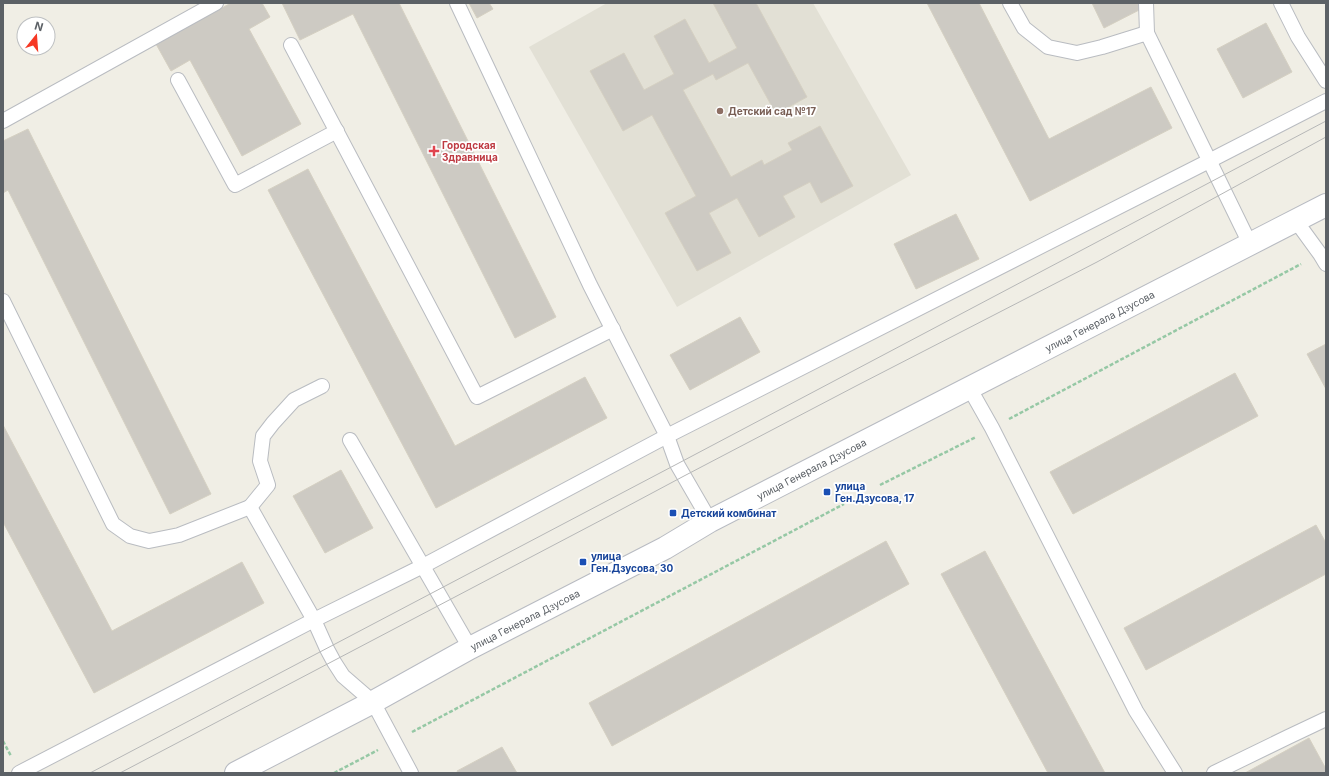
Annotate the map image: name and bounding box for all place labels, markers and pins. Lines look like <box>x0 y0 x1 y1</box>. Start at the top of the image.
place label: Детский сад №17 <box>728 105 816 117</box>
marker: Детский сад №17 <box>715 106 725 116</box>
place label: Городская Здравница <box>442 139 498 163</box>
marker: Городская Здравница <box>429 146 439 156</box>
place label: улица Ген.Дзусова, 17 <box>835 480 914 505</box>
marker: улица Ген.Дзусова, 17 <box>822 487 832 497</box>
place label: Детский комбинат <box>681 507 776 519</box>
marker: Детский комбинат <box>668 508 678 518</box>
place label: улица Ген.Дзусова, 30 <box>591 550 674 575</box>
marker: улица Ген.Дзусова, 30 <box>578 557 588 567</box>

